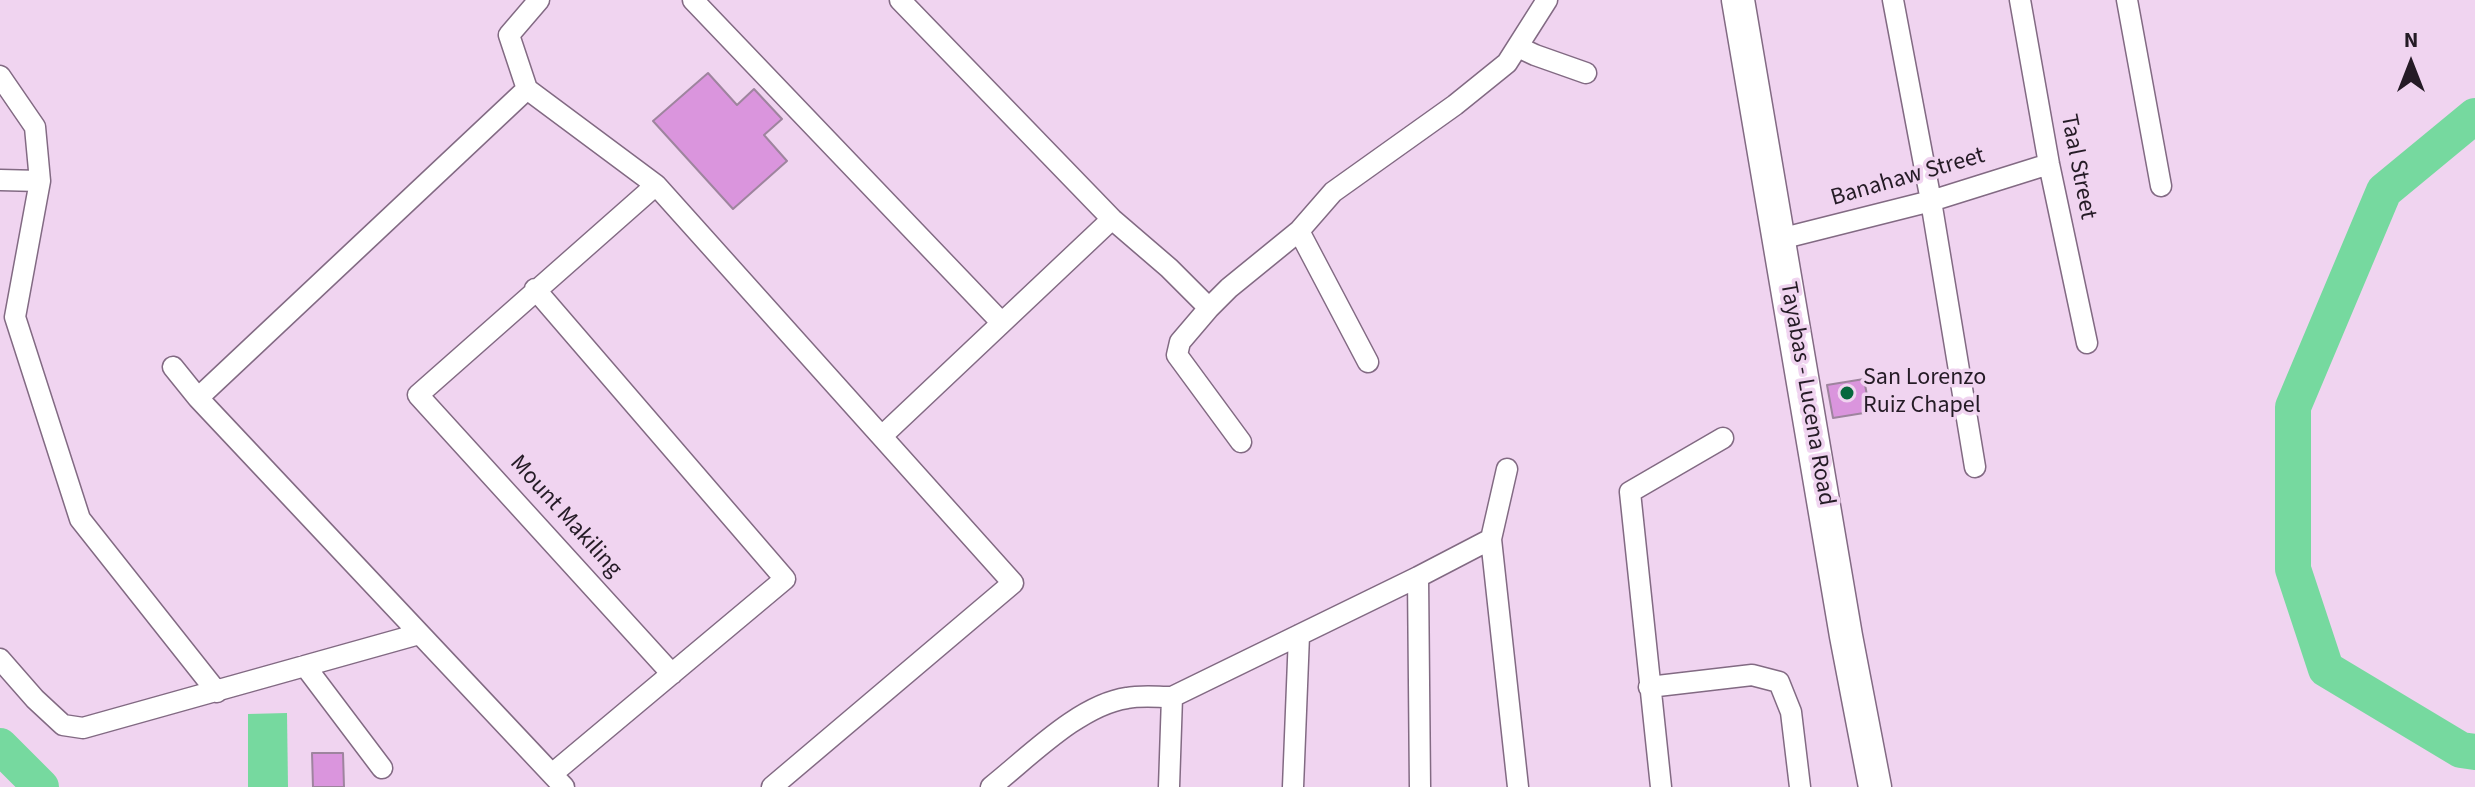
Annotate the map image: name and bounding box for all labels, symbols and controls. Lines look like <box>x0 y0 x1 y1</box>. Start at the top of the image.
north arrow <box>2371 24 2451 104</box>
text: N <box>2404 24 2418 56</box>
street label: Taal Street <box>2053 112 2101 222</box>
street label: Banahaw Street <box>1828 142 1988 214</box>
street label: Tayabas - Lucena Road <box>1772 280 1840 508</box>
place label: San Lorenzo Ruiz Chapel <box>1863 365 1986 421</box>
marker: San Lorenzo Ruiz Chapel <box>1838 384 1856 402</box>
street label: Mount Makiling <box>503 450 627 584</box>

